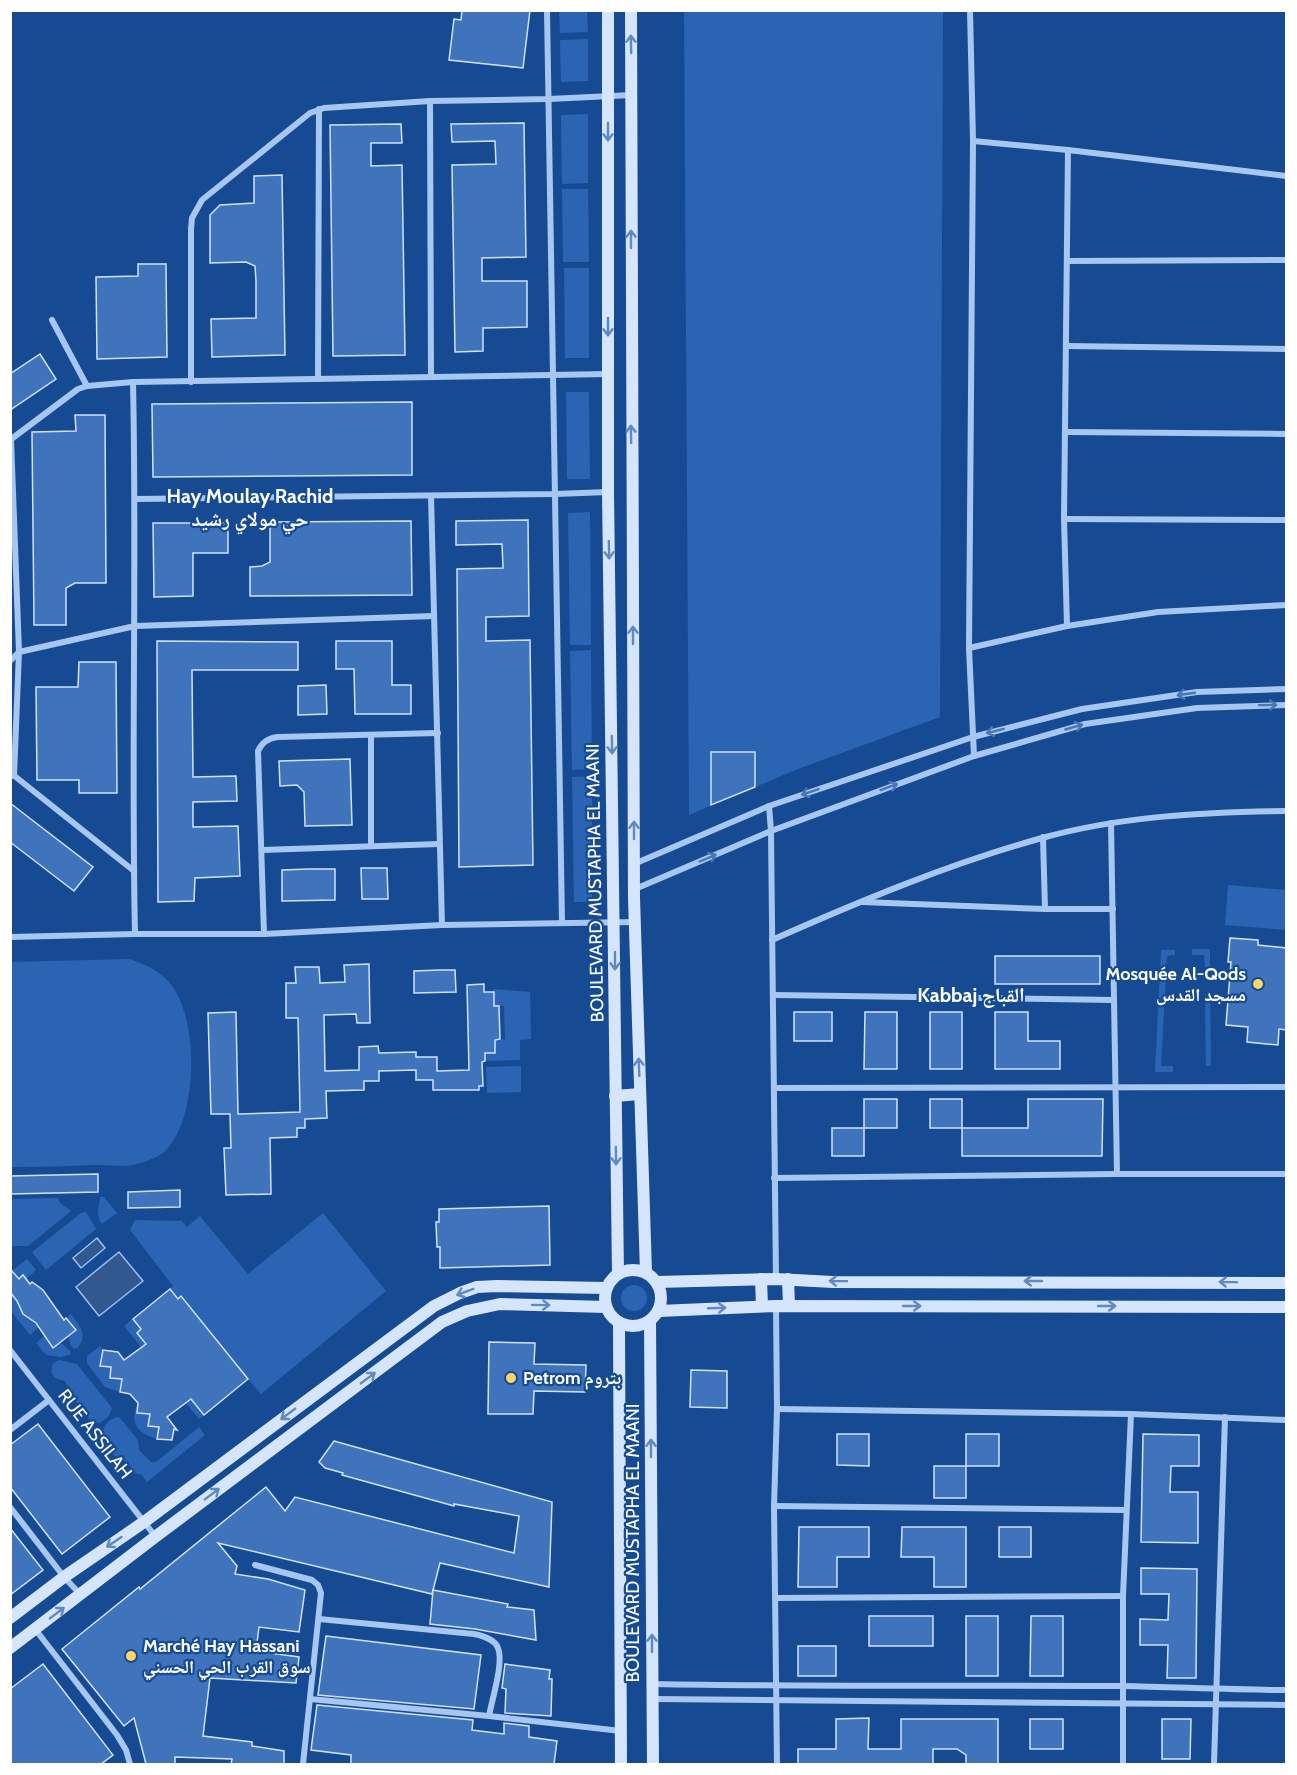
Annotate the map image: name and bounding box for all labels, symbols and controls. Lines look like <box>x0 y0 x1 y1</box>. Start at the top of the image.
one-way arrow <box>626 35 637 55</box>
one-way arrow <box>602 121 614 141</box>
one-way arrow <box>626 230 637 250</box>
one-way arrow <box>602 316 614 336</box>
one-way arrow <box>626 425 637 445</box>
district label: Hay Moulay Rachid حي مولاي رشيد <box>167 484 333 535</box>
one-way arrow <box>603 540 614 560</box>
one-way arrow <box>627 626 639 646</box>
one-way arrow <box>1177 689 1197 700</box>
one-way arrow <box>1257 699 1277 711</box>
one-way arrow <box>1065 721 1084 732</box>
one-way arrow <box>986 726 1005 738</box>
one-way arrow <box>606 735 618 755</box>
street label: BOULEVARD MUSTAPHA EL MAANI <box>582 743 608 1023</box>
one-way arrow <box>879 781 898 792</box>
one-way arrow <box>801 787 820 798</box>
one-way arrow <box>628 821 640 841</box>
one-way arrow <box>698 852 716 863</box>
one-way arrow <box>609 950 621 970</box>
place label: Mosquée Al-Qods مسجد القدس <box>1105 963 1246 1006</box>
marker: Mosquée Al-Qods مسجد القدس <box>1251 977 1265 991</box>
district label: Kabbaj القباج <box>917 983 1025 1008</box>
one-way arrow <box>633 1058 644 1078</box>
one-way arrow <box>610 1145 622 1165</box>
one-way arrow <box>1024 1275 1044 1287</box>
one-way arrow <box>829 1276 849 1287</box>
one-way arrow <box>1219 1276 1239 1288</box>
one-way arrow <box>456 1287 475 1298</box>
one-way arrow <box>531 1299 551 1310</box>
one-way arrow <box>902 1300 922 1312</box>
one-way arrow <box>1097 1300 1117 1312</box>
one-way arrow <box>707 1303 727 1314</box>
place label: Petrom بتروم <box>523 1367 621 1390</box>
one-way arrow <box>360 1371 376 1384</box>
marker: Petrom بتروم <box>504 1371 518 1385</box>
street label: RUE ASSILAH <box>53 1385 137 1483</box>
street label: BOULEVARD MUSTAPHA EL MAANI <box>622 1404 644 1682</box>
one-way arrow <box>281 1408 297 1421</box>
one-way arrow <box>645 1439 657 1459</box>
one-way arrow <box>203 1488 219 1501</box>
one-way arrow <box>107 1536 123 1548</box>
one-way arrow <box>48 1606 64 1619</box>
one-way arrow <box>646 1634 658 1654</box>
place label: Marché Hay Hassani سوق القرب الحي الحسني <box>143 1635 311 1681</box>
marker: Marché Hay Hassani سوق القرب الحي الحسني <box>124 1649 138 1663</box>

